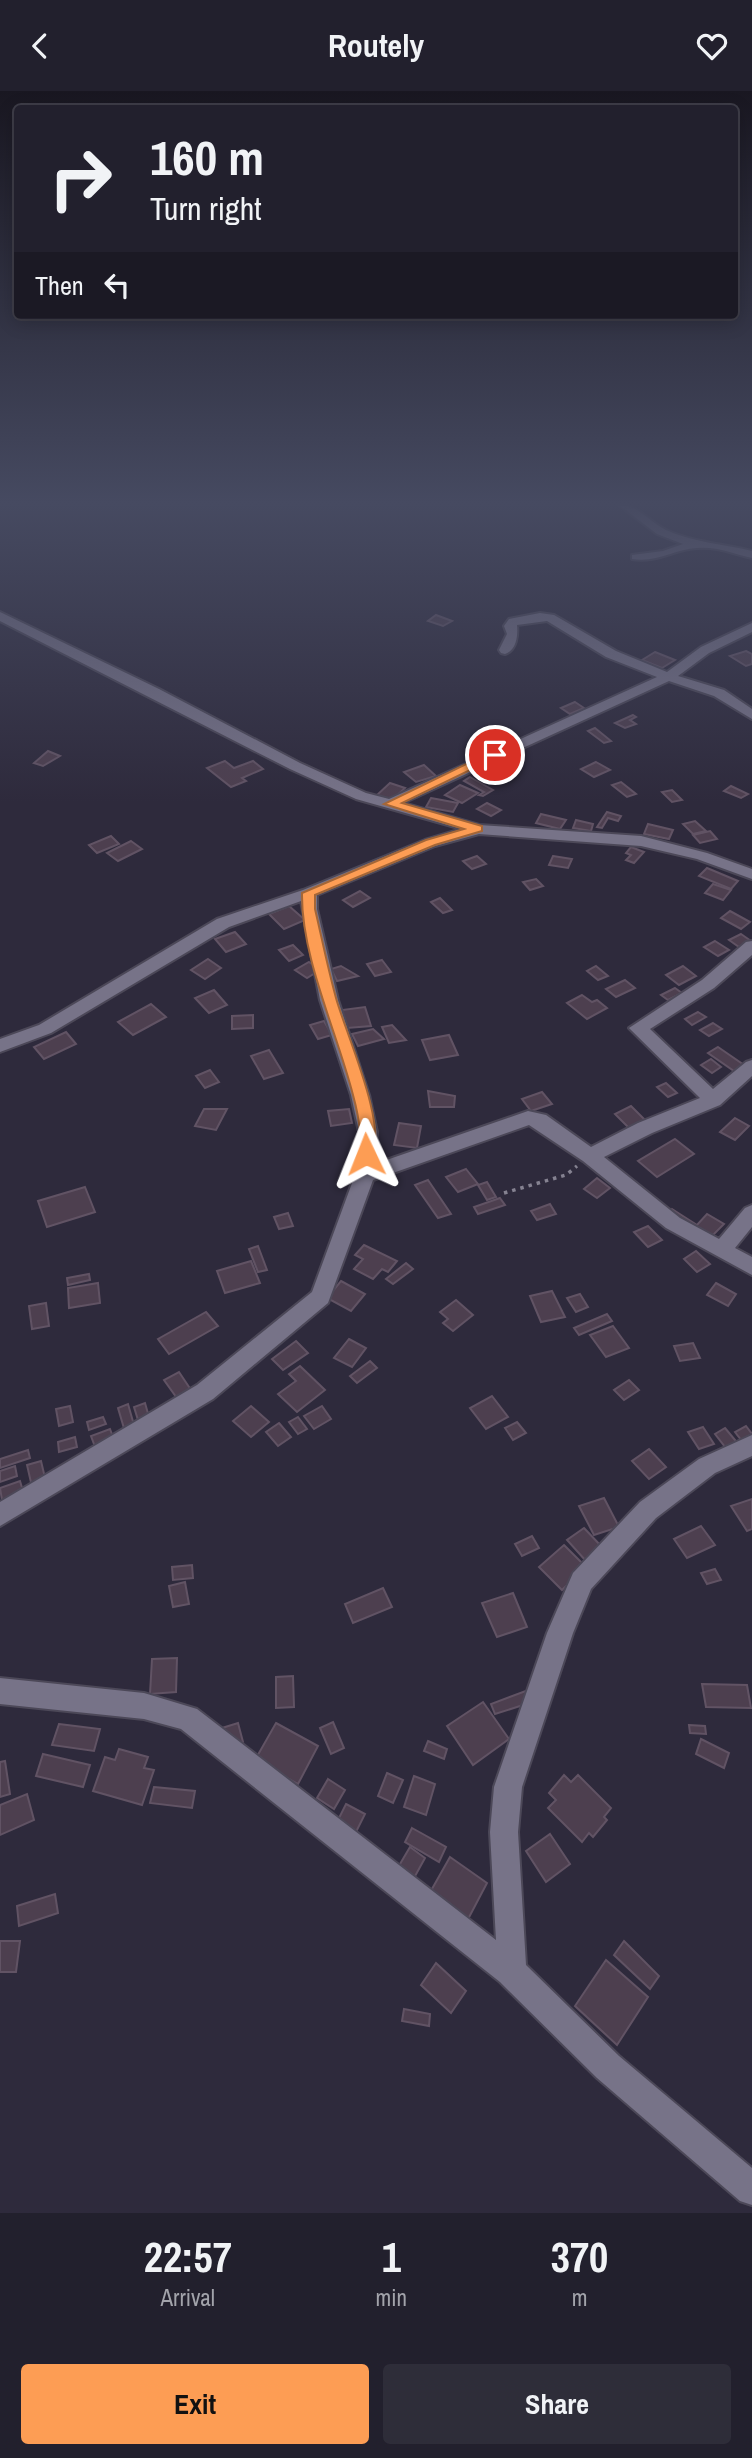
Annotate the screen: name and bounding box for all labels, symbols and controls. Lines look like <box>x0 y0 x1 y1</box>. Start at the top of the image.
text: Routely <box>328 24 424 67</box>
icon: back <box>21 27 59 65</box>
icon: heart <box>693 27 731 65</box>
text: 160 m <box>150 124 264 190</box>
icon: right <box>35 133 126 224</box>
text: Turn right <box>150 187 262 230</box>
icon: left <box>98 266 136 304</box>
text: Then <box>35 268 84 303</box>
pin <box>465 725 525 785</box>
icon: arrive <box>476 736 514 774</box>
position arrow <box>329 1117 403 1191</box>
text: 22:57 <box>144 2229 232 2285</box>
text: 1 <box>382 2229 401 2285</box>
text: 370 <box>551 2229 608 2285</box>
text: Arrival <box>161 2282 215 2313</box>
text: min <box>376 2282 407 2313</box>
text: m <box>572 2282 587 2313</box>
button: Exit <box>21 2364 369 2444</box>
button: Share <box>383 2364 731 2444</box>

